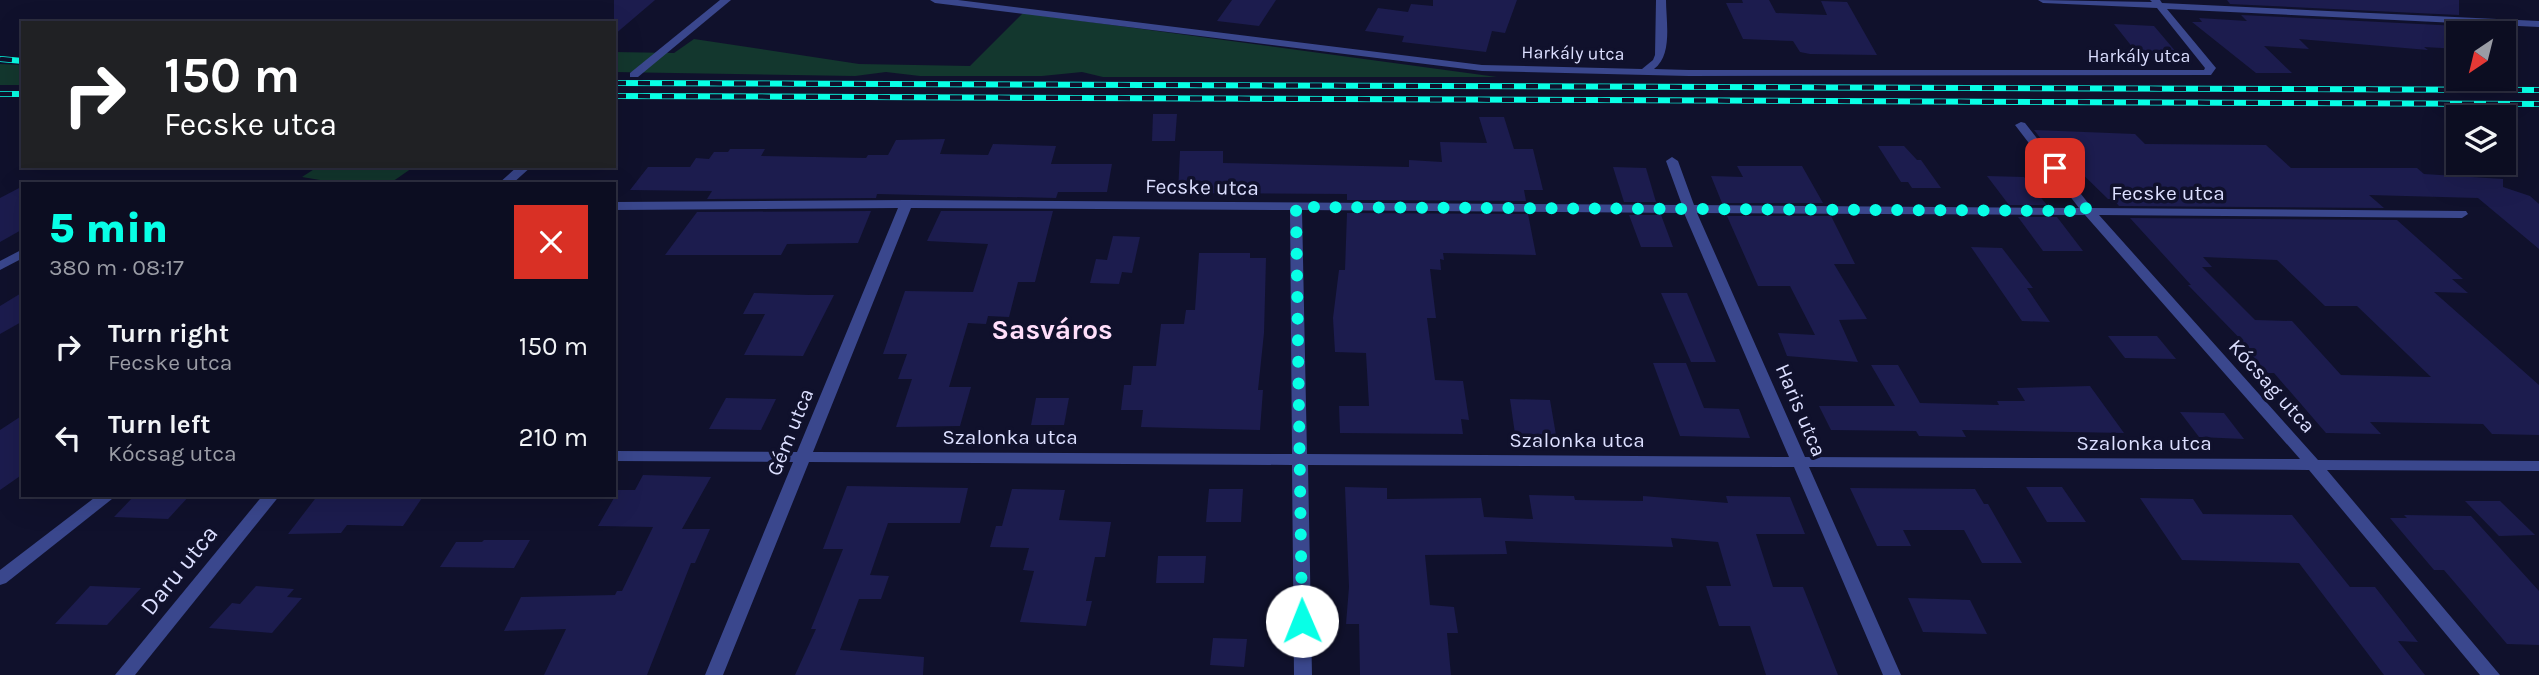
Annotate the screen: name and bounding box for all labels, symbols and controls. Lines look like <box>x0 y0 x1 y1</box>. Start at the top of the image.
north arrow <box>2446 21 2516 91</box>
map controls <box>2446 21 2516 175</box>
street label: Harkály utca <box>1521 41 1625 65</box>
street label: Harkály utca <box>2087 45 2191 67</box>
text: 150 m <box>164 47 300 104</box>
icon: right <box>49 49 140 140</box>
button: layers <box>2446 105 2516 175</box>
text: Fecske utca <box>164 106 337 143</box>
pin <box>2025 138 2085 198</box>
icon: arrive <box>2036 149 2074 187</box>
street label: Fecske utca <box>1145 174 1259 200</box>
street label: Fecske utca <box>2111 181 2225 205</box>
text: 5 min <box>49 203 168 253</box>
button: close <box>514 205 588 279</box>
text: 380 m · 08:17 <box>49 254 184 281</box>
district label: Sasváros <box>991 313 1113 346</box>
text: Turn right <box>108 318 229 349</box>
icon: right <box>49 328 87 366</box>
text: 150 m <box>519 331 588 362</box>
street label: Kócsag utca <box>2224 334 2320 438</box>
text: Fecske utca <box>108 349 233 376</box>
street label: Haris utca <box>1771 360 1831 460</box>
street label: Gém utca <box>762 385 818 479</box>
text: Turn left <box>108 409 210 440</box>
icon: left <box>49 419 87 457</box>
text: 210 m <box>518 422 588 453</box>
street label: Szalonka utca <box>942 425 1078 449</box>
street label: Szalonka utca <box>1509 428 1645 452</box>
street label: Szalonka utca <box>2076 431 2212 455</box>
text: Kócsag utca <box>108 440 237 467</box>
street label: Daru utca <box>134 520 224 620</box>
position arrow <box>1265 584 1339 658</box>

